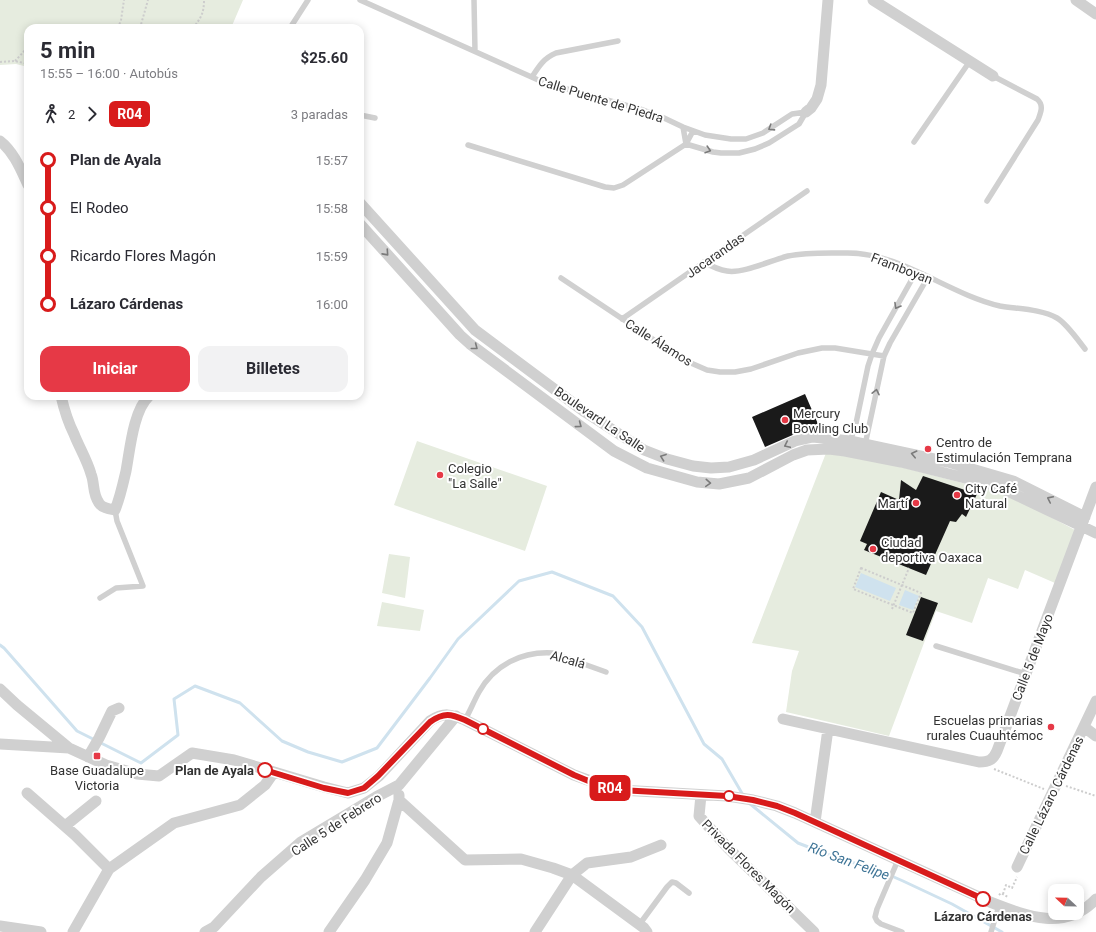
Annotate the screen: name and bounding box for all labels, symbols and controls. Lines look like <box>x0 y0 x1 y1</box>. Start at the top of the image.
text: 5 min <box>40 38 95 63</box>
text: $25.60 <box>301 49 348 67</box>
text: 15:55 – 16:00 · Autobús <box>40 66 178 81</box>
street label: Calle Puente de Piedra <box>536 73 665 126</box>
icon: walk <box>40 103 62 125</box>
icon: forward <box>81 103 103 125</box>
text: R04 <box>117 106 142 122</box>
text: 2 <box>68 107 75 122</box>
text: 3 paradas <box>291 107 348 122</box>
one-way arrow <box>768 123 775 130</box>
one-way arrow <box>704 145 711 154</box>
text: Plan de Ayala <box>70 151 161 169</box>
text: 15:57 <box>316 153 348 168</box>
text: El Rodeo <box>70 199 129 217</box>
text: 15:58 <box>316 201 348 216</box>
street label: Jacarandas <box>683 230 748 281</box>
text: Ricardo Flores Magón <box>70 247 216 265</box>
one-way arrow <box>381 248 388 255</box>
text: 15:59 <box>316 249 348 264</box>
street label: Framboyan <box>869 250 935 287</box>
text: Lázaro Cárdenas <box>70 295 183 313</box>
text: 16:00 <box>316 297 348 312</box>
one-way arrow <box>895 302 902 309</box>
street label: Calle Álamos <box>622 316 695 369</box>
one-way arrow <box>470 343 477 350</box>
button: Iniciar <box>40 346 190 392</box>
button: Billetes <box>198 346 348 392</box>
street label: Boulevard La Salle <box>552 384 648 455</box>
one-way arrow <box>872 389 880 395</box>
place label: Mercury Bowling Club <box>793 406 868 436</box>
marker: Mercury Bowling Club <box>780 415 790 425</box>
one-way arrow <box>575 420 582 427</box>
place label: Centro de Estimulación Temprana <box>936 435 1072 465</box>
one-way arrow <box>783 440 791 448</box>
marker: Centro de Estimulación Temprana <box>923 444 933 454</box>
one-way arrow <box>911 451 917 459</box>
one-way arrow <box>659 454 666 462</box>
place label: Colegio "La Salle" <box>448 461 502 491</box>
marker: Colegio "La Salle" <box>435 470 445 480</box>
one-way arrow <box>705 479 711 488</box>
place label: City Café Natural <box>965 481 1017 511</box>
marker: City Café Natural <box>952 490 962 500</box>
place label: Martí <box>877 496 909 511</box>
one-way arrow <box>1047 496 1054 504</box>
marker: Martí <box>911 498 921 508</box>
place label: Ciudad deportiva Oaxaca <box>881 535 982 565</box>
marker: Ciudad deportiva Oaxaca <box>868 544 878 554</box>
street label: Calle 5 de Mayo <box>1009 612 1056 703</box>
street label: Alcalá <box>549 647 587 672</box>
place label: Escuelas primarias rurales Cuauhtémoc <box>926 713 1043 743</box>
marker: Escuelas primarias rurales Cuauhtémoc <box>1046 722 1056 732</box>
unlabelled marker <box>477 723 489 735</box>
street label: Calle Lázaro Cárdenas <box>1016 733 1087 857</box>
marker: Base Guadalupe Victoria <box>92 751 102 761</box>
marker: Plan de Ayala <box>257 762 273 778</box>
place label: Base Guadalupe Victoria <box>50 763 144 793</box>
place label: Plan de Ayala <box>175 763 254 778</box>
line badge: R04 <box>587 775 633 801</box>
text: R04 <box>597 780 623 796</box>
street label: Calle 5 de Febrero <box>289 790 384 859</box>
unlabelled marker <box>723 790 735 802</box>
street label: Privada Flores Magón <box>699 817 798 916</box>
water label: Río San Felipe <box>806 839 892 883</box>
north arrow <box>1048 884 1084 920</box>
map controls <box>1048 884 1084 920</box>
marker: Lázaro Cárdenas <box>975 891 991 907</box>
place label: Lázaro Cárdenas <box>934 909 1032 924</box>

